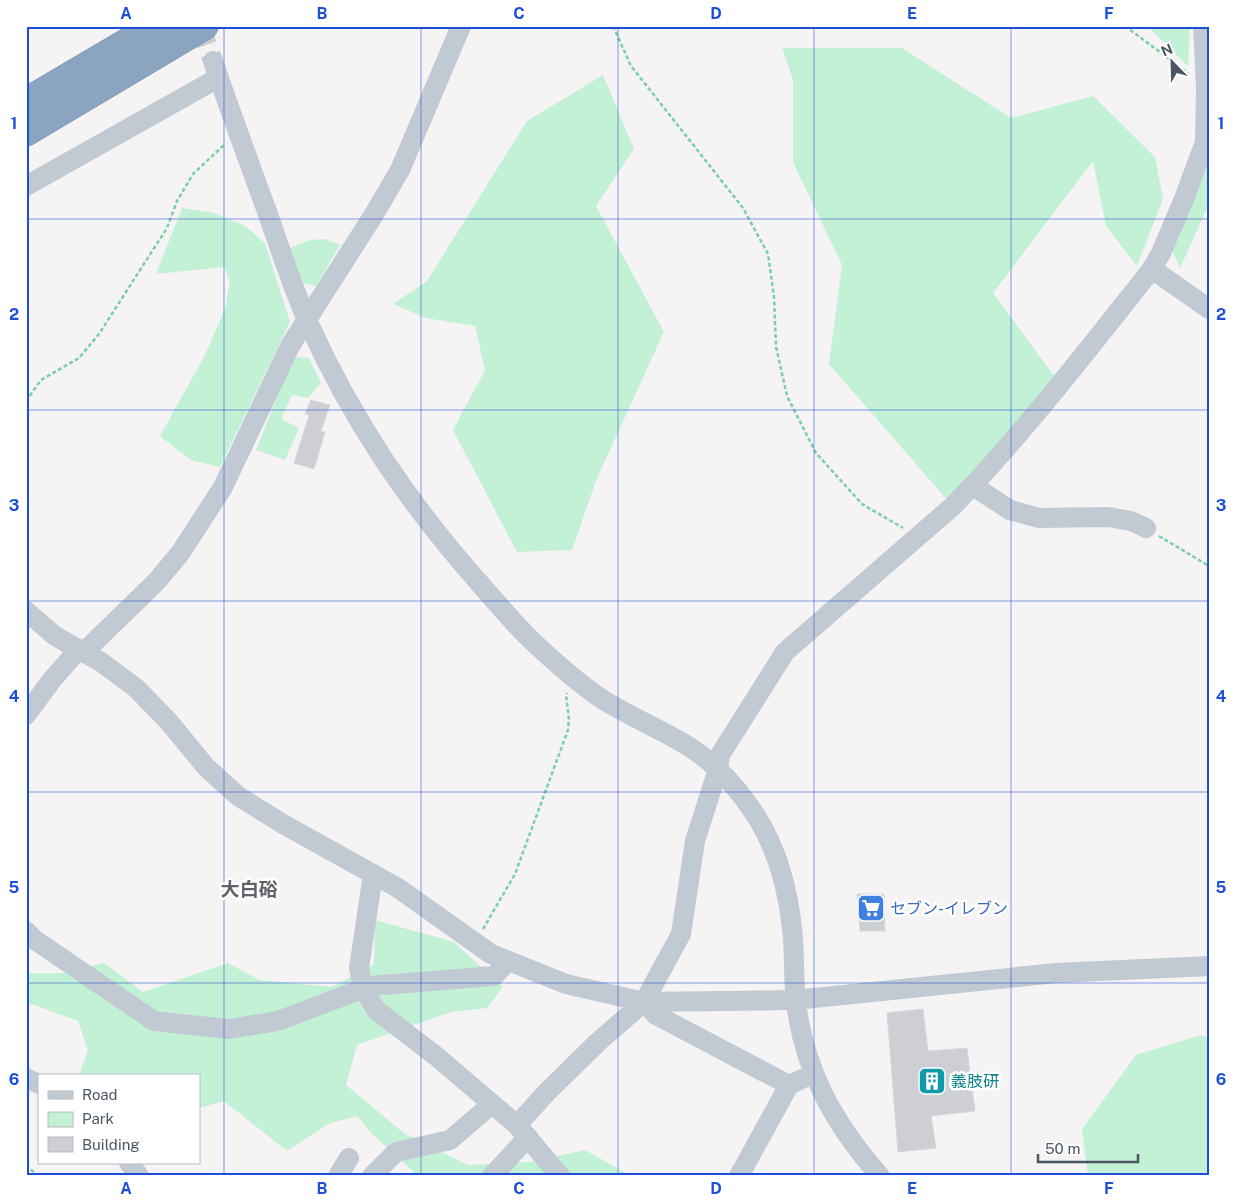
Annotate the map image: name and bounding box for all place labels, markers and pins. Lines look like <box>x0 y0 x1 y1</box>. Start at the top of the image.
supermarket icon: セブン-イレブン <box>856 893 886 923</box>
place label: セブン-イレブン <box>890 899 1008 918</box>
building icon: 義肢研 <box>917 1066 947 1096</box>
place label: 義肢研 <box>951 1072 999 1091</box>

